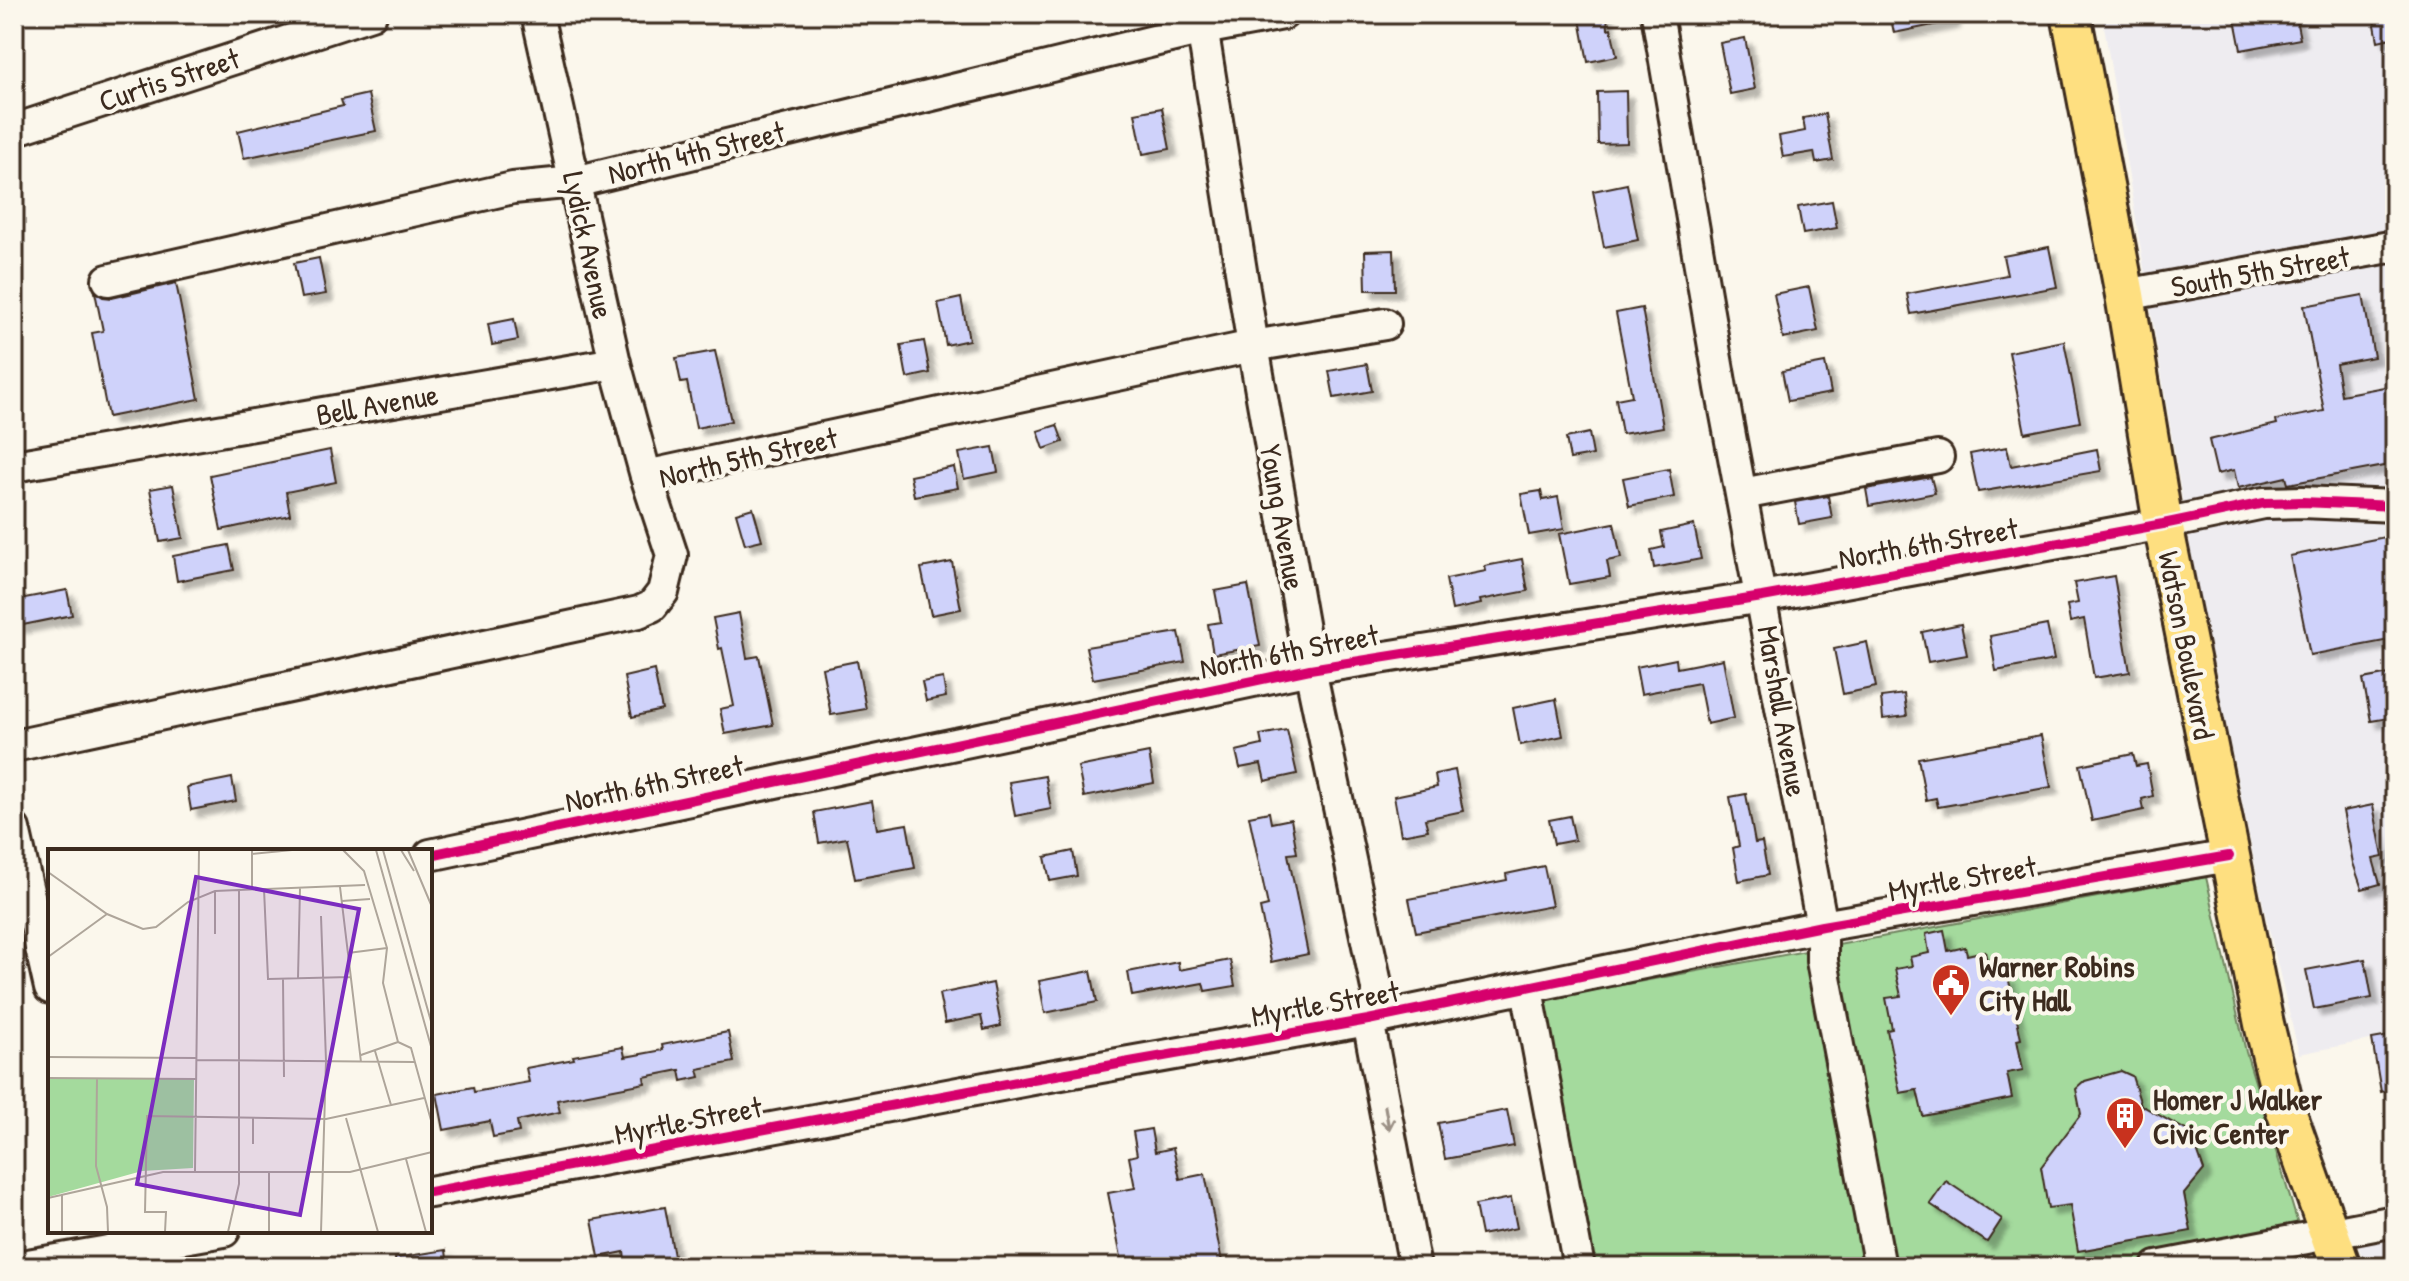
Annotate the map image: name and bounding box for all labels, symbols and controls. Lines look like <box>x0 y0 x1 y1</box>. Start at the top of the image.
street label: Curtis Street <box>94 37 245 120</box>
street label: North 4th Street <box>604 111 789 193</box>
street label: Lydick Avenue <box>554 168 624 322</box>
street label: South 5th Street <box>2168 236 2353 306</box>
street label: Bell Avenue <box>313 374 441 434</box>
street label: North 5th Street <box>655 417 842 497</box>
street label: Young Avenue <box>1251 441 1315 593</box>
street label: North 6th Street <box>1835 507 2021 578</box>
street label: Watson Boulevard <box>2149 547 2225 743</box>
street label: North 6th Street <box>1196 614 1382 688</box>
street label: Marshall Avenue <box>1748 622 1818 800</box>
street label: North 6th Street <box>561 744 747 821</box>
street label: Myrtle Street <box>1885 845 2040 911</box>
inset map <box>48 849 432 1233</box>
place label: Warner Robins City Hall <box>1979 946 2135 1021</box>
public building icon: Warner Robins City Hall <box>1930 962 1972 1017</box>
street label: Myrtle Street <box>1248 970 1403 1036</box>
place label: Homer J Walker Civic Center <box>2153 1079 2323 1153</box>
street label: Myrtle Street <box>611 1086 766 1154</box>
building icon: Homer J Walker Civic Center <box>2104 1095 2146 1150</box>
one-way arrow <box>1380 1105 1395 1131</box>

